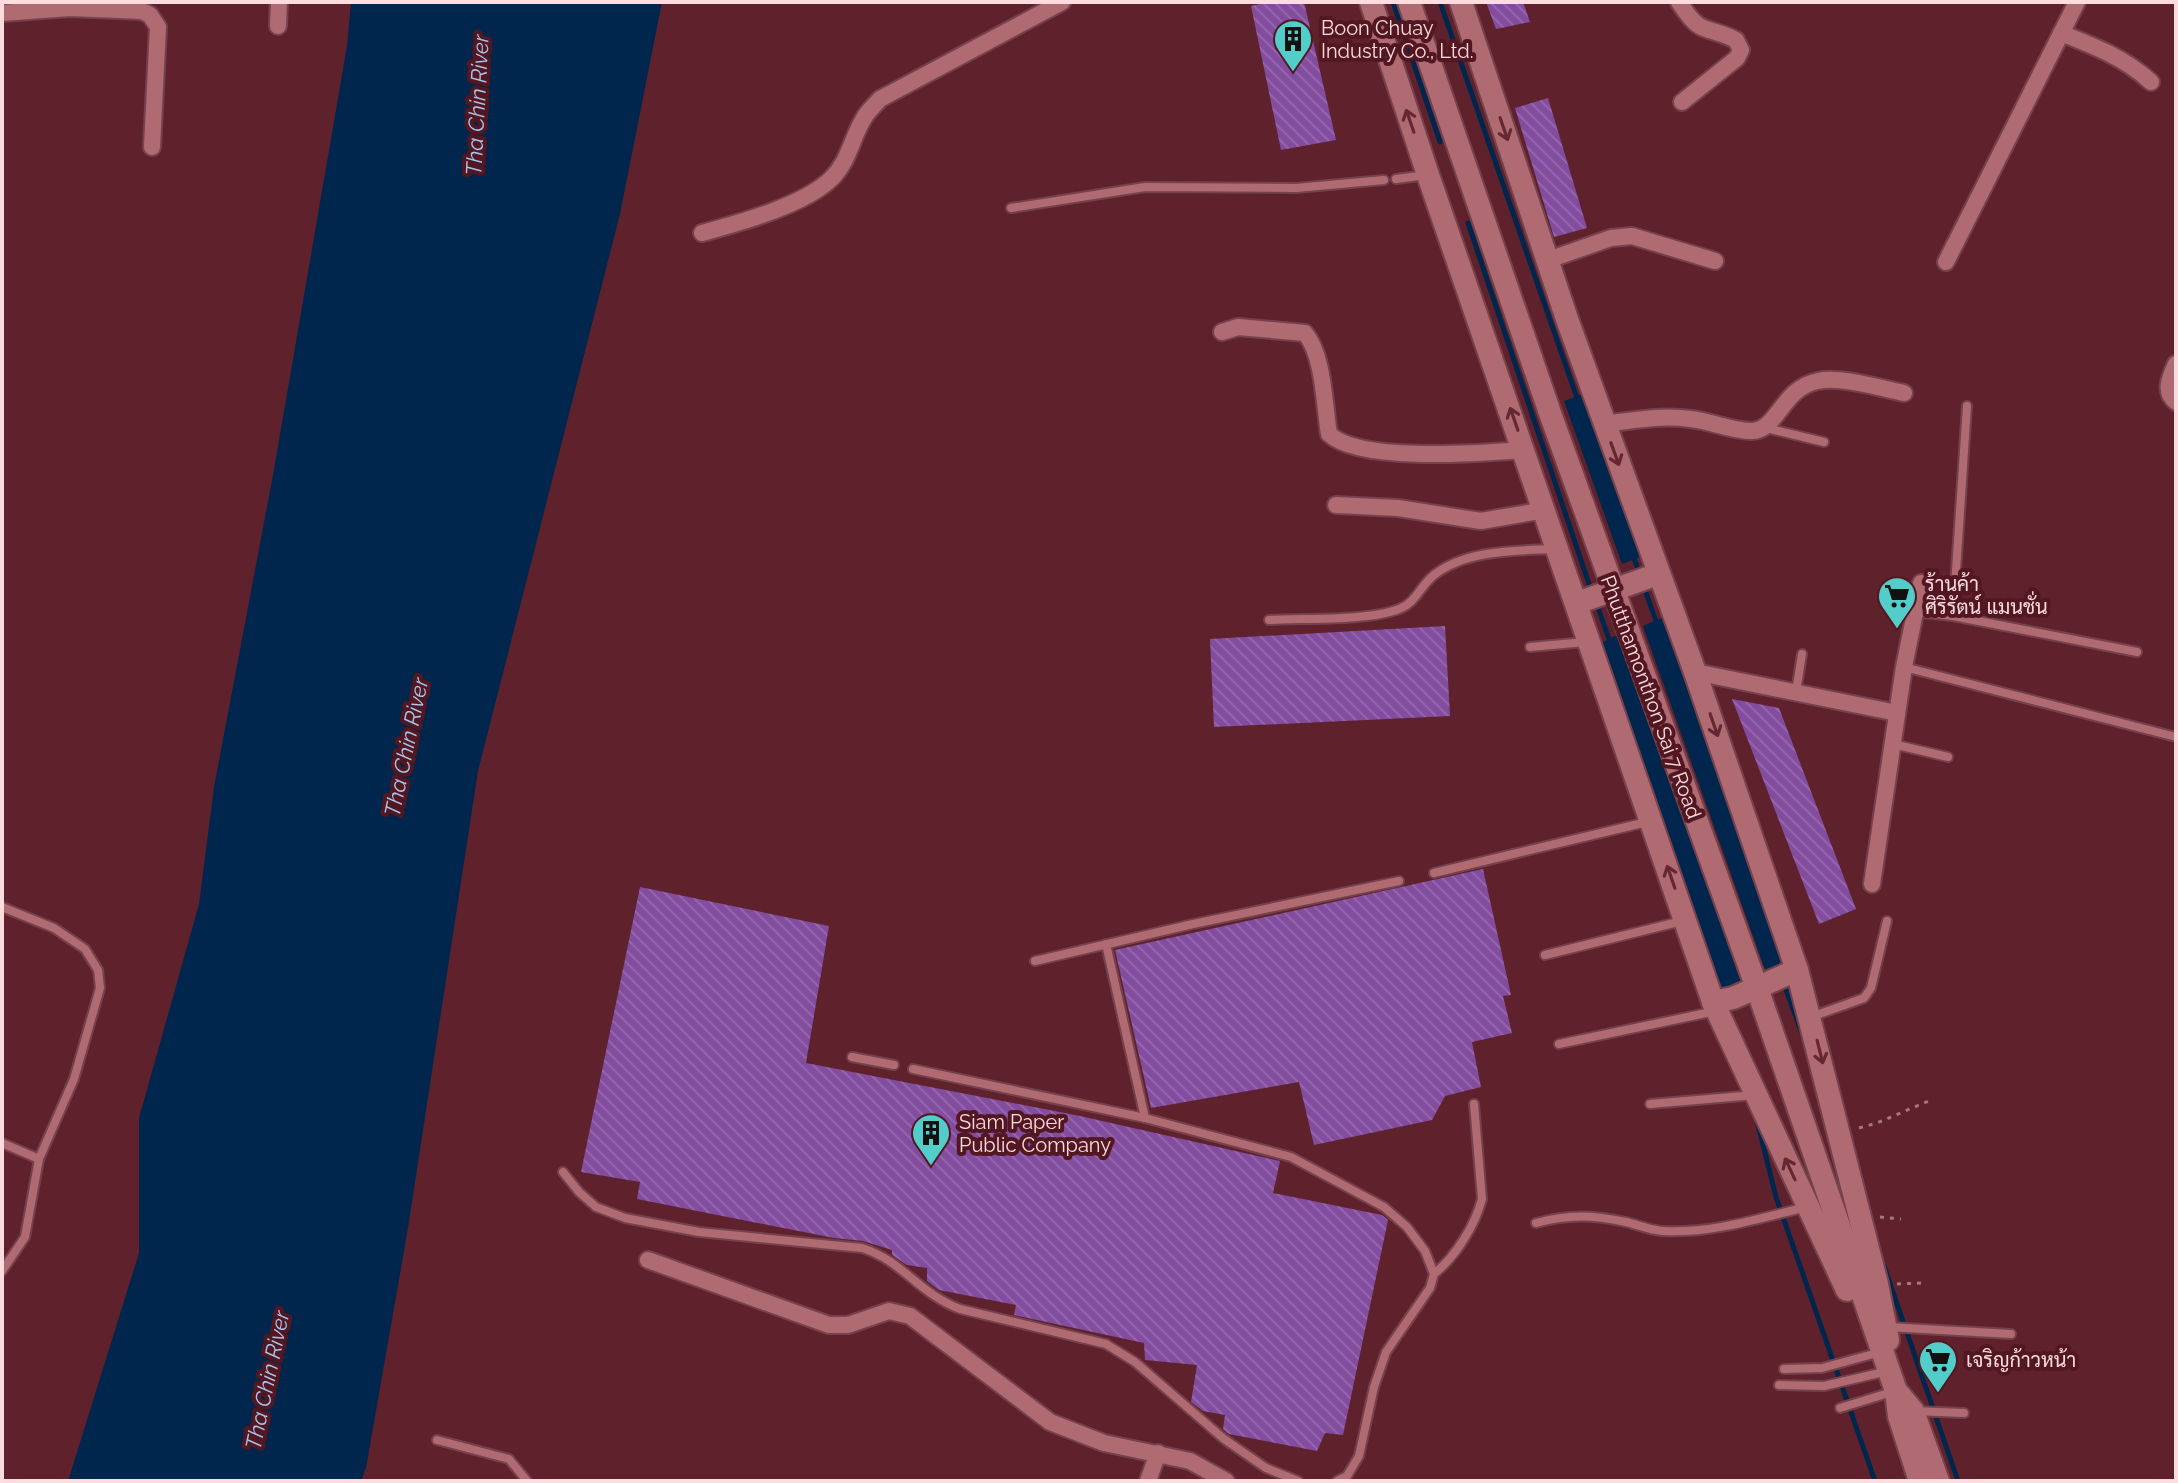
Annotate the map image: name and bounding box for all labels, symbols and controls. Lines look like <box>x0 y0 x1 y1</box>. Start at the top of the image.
place label: Boon Chuay Industry Co., Ltd. <box>1321 16 1474 63</box>
building icon: Boon Chuay Industry Co., Ltd. <box>1272 18 1314 73</box>
water label: Tha Chin River <box>460 32 494 176</box>
one-way arrow <box>1402 109 1416 134</box>
one-way arrow <box>1498 116 1513 141</box>
one-way arrow <box>1506 408 1520 432</box>
one-way arrow <box>1609 442 1624 467</box>
street label: Phutthamonthon Sai 7 Road <box>1596 572 1706 822</box>
place label: ร้านค้า ศิริรัตน์ แมนชั่น <box>1925 572 2048 619</box>
supermarket icon: ร้านค้า ศิริรัตน์ แมนชั่น <box>1876 575 1918 630</box>
water label: Tha Chin River <box>379 674 434 819</box>
one-way arrow <box>1707 712 1722 737</box>
one-way arrow <box>1663 865 1678 890</box>
one-way arrow <box>1813 1039 1828 1065</box>
place label: Siam Paper Public Company <box>959 1110 1111 1157</box>
building icon: Siam Paper Public Company <box>910 1112 952 1167</box>
one-way arrow <box>1782 1158 1797 1182</box>
water label: Tha Chin River <box>240 1307 295 1452</box>
supermarket icon: เจริญก้าวหน้า <box>1917 1339 1959 1394</box>
place label: เจริญก้าวหน้า <box>1966 1348 2076 1372</box>

